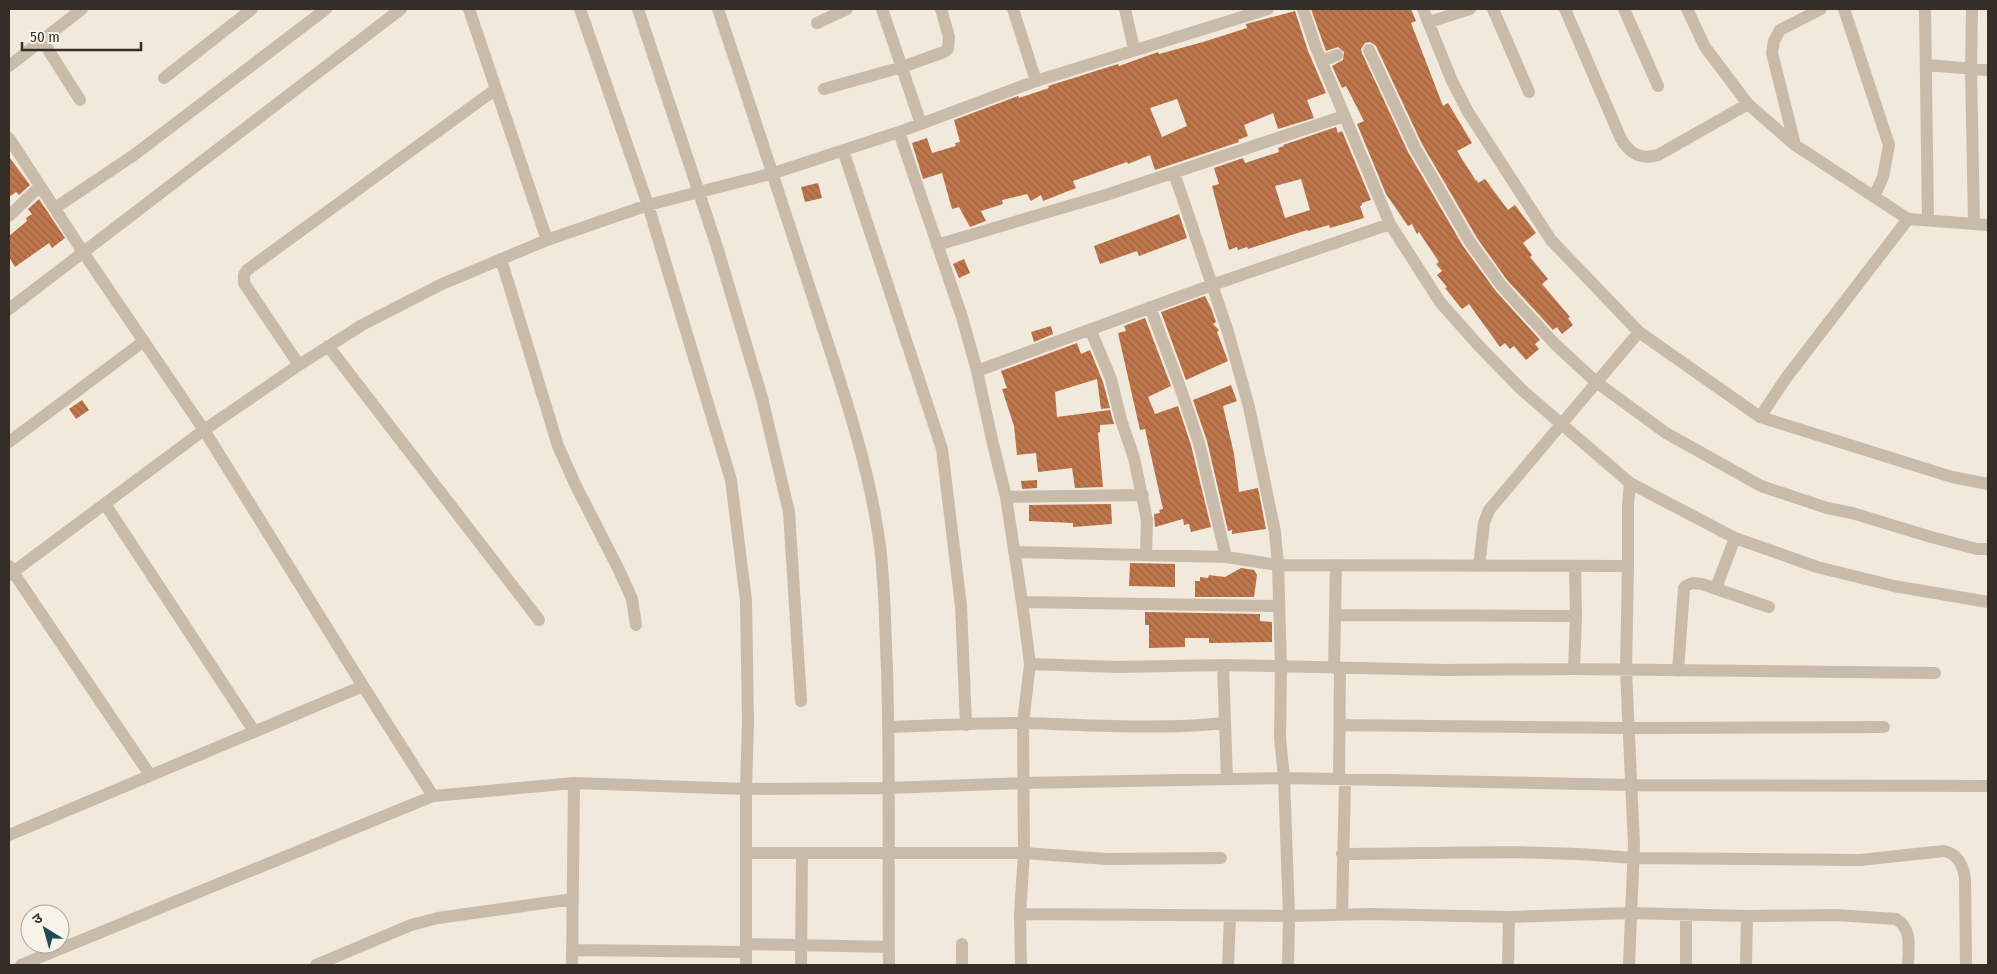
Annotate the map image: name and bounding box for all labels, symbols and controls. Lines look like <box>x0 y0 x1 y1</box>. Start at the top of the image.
scale bar <box>22 20 141 52</box>
text: 50 m <box>30 28 60 46</box>
north arrow <box>20 904 70 954</box>
text: उ <box>29 909 47 928</box>

